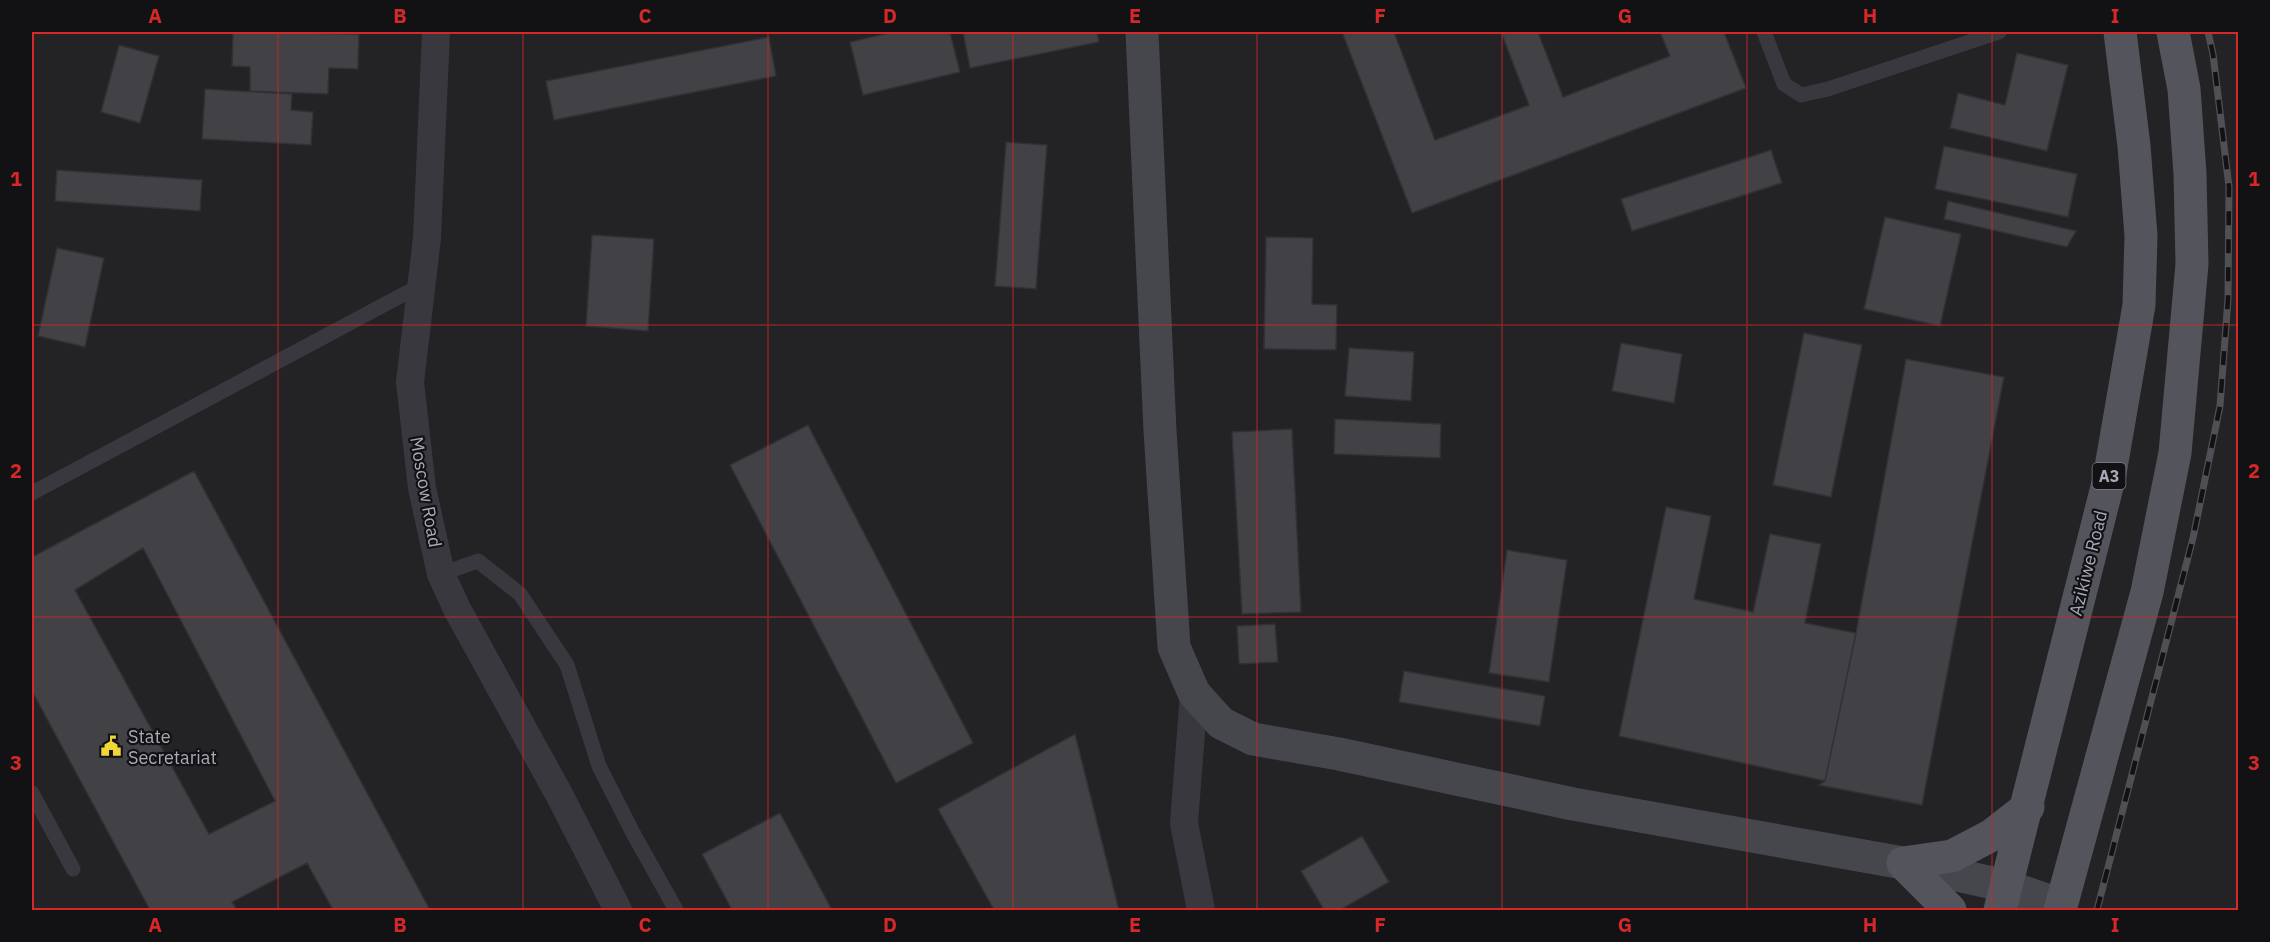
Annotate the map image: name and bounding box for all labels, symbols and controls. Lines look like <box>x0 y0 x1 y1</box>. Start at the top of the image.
text: A <box>148 2 162 29</box>
text: B <box>393 2 407 29</box>
text: C <box>638 2 652 29</box>
text: D <box>883 2 897 29</box>
text: E <box>1129 2 1141 29</box>
text: F <box>1374 2 1386 29</box>
text: G <box>1618 2 1632 29</box>
text: H <box>1863 2 1877 29</box>
text: I <box>2111 2 2119 29</box>
text: 1 <box>10 165 22 192</box>
text: 1 <box>2248 165 2260 192</box>
street label: Moscow Road <box>405 435 447 549</box>
text: 2 <box>10 457 22 484</box>
text: 2 <box>2248 457 2260 484</box>
road number: A3 <box>2092 463 2126 489</box>
street label: Azikiwe Road <box>2064 508 2112 618</box>
place label: State Secretariat <box>128 725 217 769</box>
public building icon: State Secretariat <box>99 734 123 758</box>
text: 3 <box>10 749 22 776</box>
text: 3 <box>2248 749 2260 776</box>
text: A <box>148 911 162 938</box>
text: B <box>393 911 407 938</box>
text: C <box>638 911 652 938</box>
text: D <box>883 911 897 938</box>
text: E <box>1129 911 1141 938</box>
text: F <box>1374 911 1386 938</box>
text: G <box>1618 911 1632 938</box>
text: H <box>1863 911 1877 938</box>
text: I <box>2111 911 2119 938</box>

